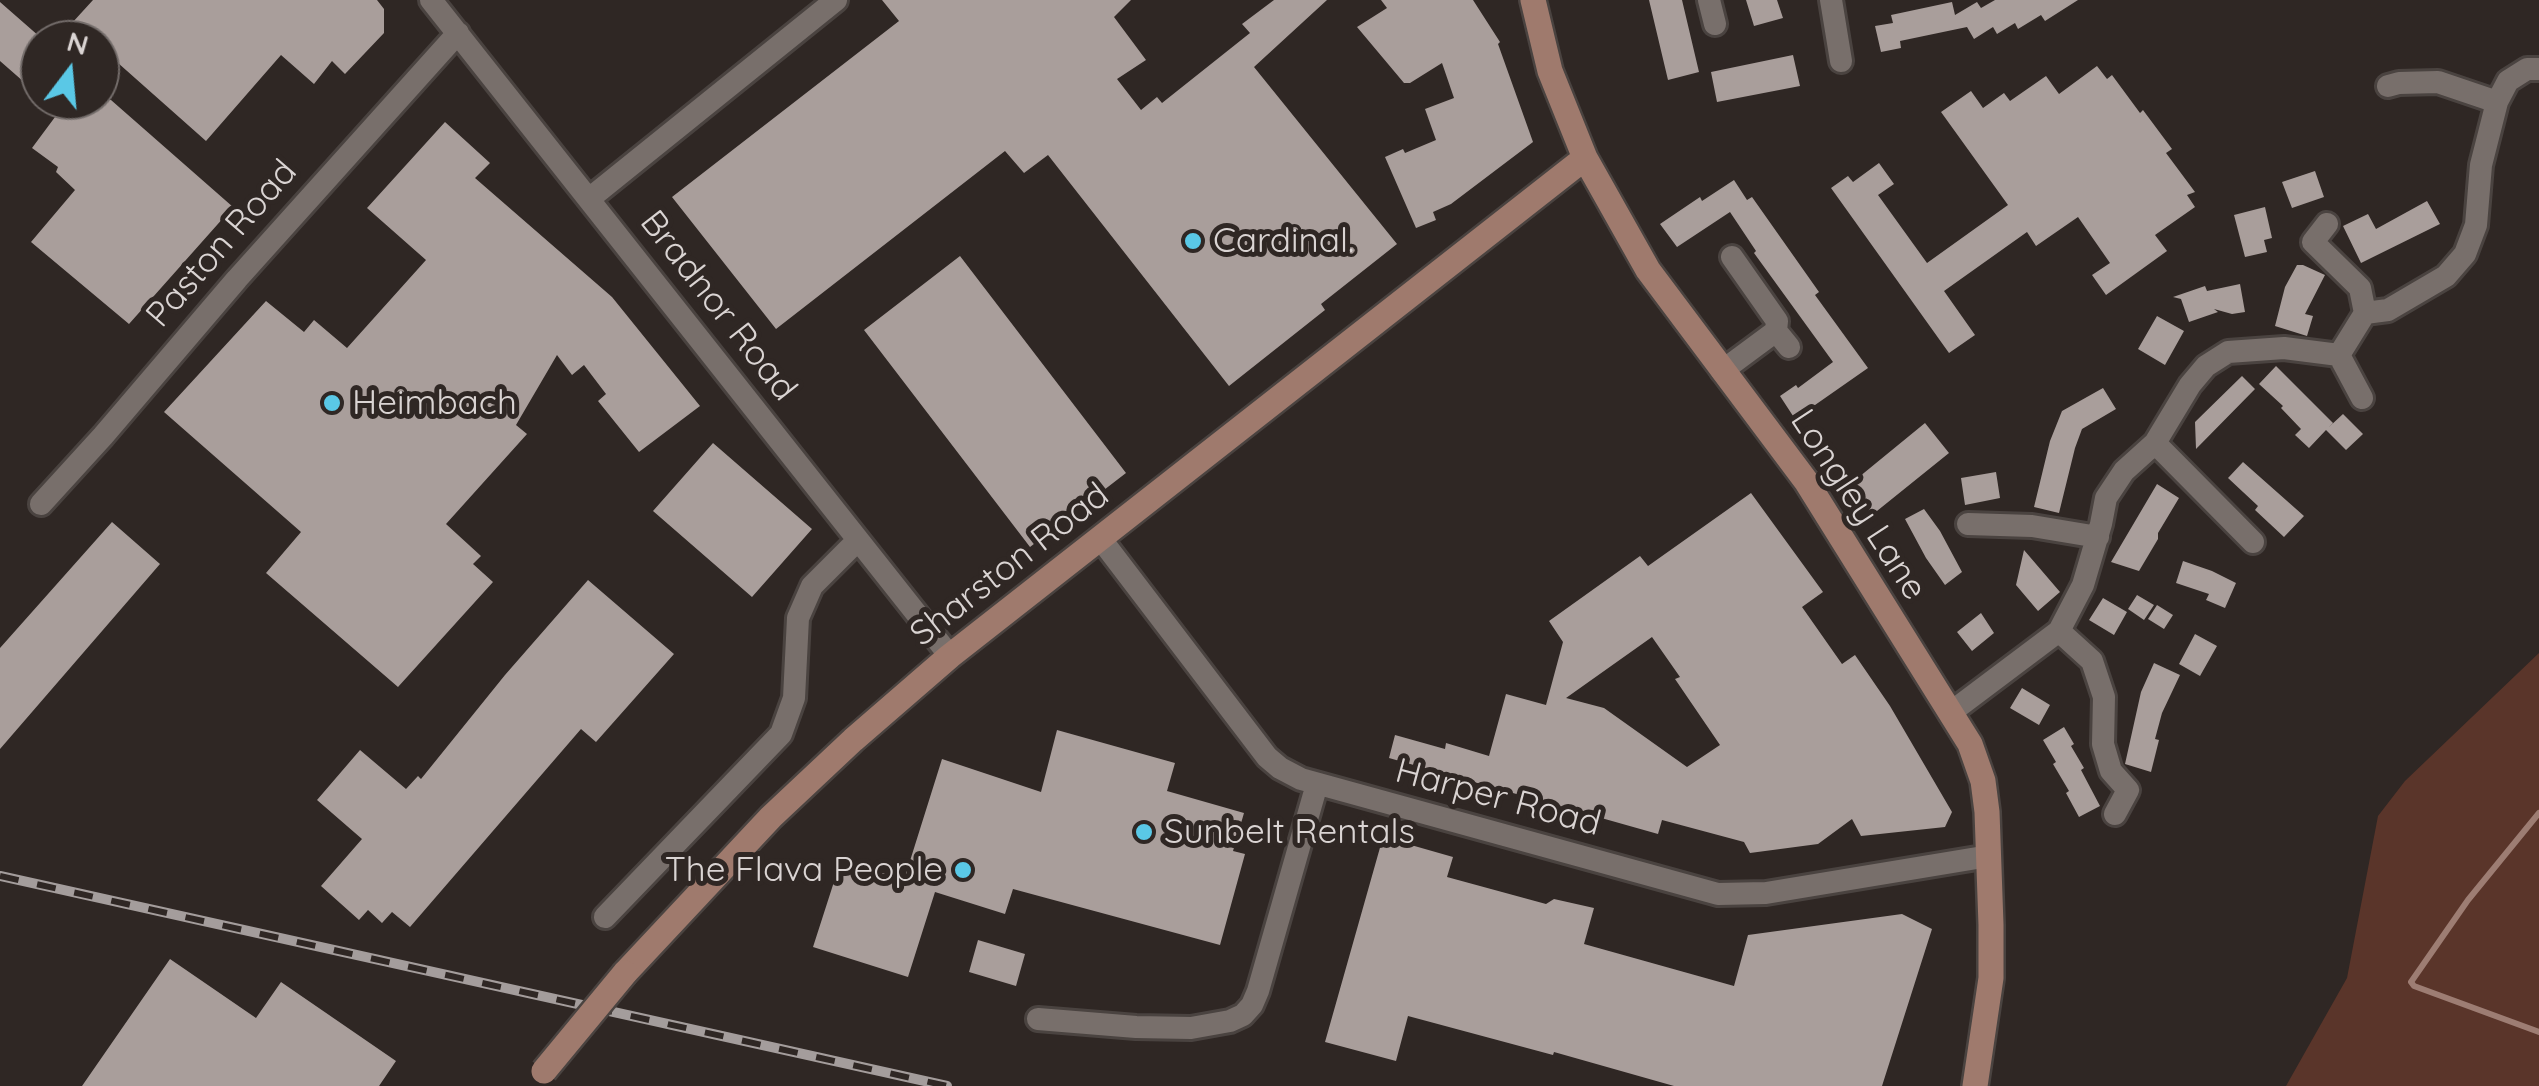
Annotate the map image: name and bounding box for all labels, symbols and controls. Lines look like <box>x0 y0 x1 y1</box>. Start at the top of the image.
north arrow <box>20 20 120 120</box>
text: N <box>63 23 93 62</box>
street label: Paston Road <box>138 152 306 336</box>
street label: Bradnor Road <box>631 203 805 409</box>
place label: Cardinal. <box>1213 220 1354 262</box>
marker: Cardinal. <box>1182 230 1204 252</box>
place label: Heimbach <box>352 382 517 424</box>
marker: Heimbach <box>321 392 343 414</box>
street label: Longley Lane <box>1781 402 1935 608</box>
street label: Sharston Road <box>902 475 1118 655</box>
street label: Harper Road <box>1391 750 1605 846</box>
place label: Sunbelt Rentals <box>1164 811 1415 853</box>
marker: Sunbelt Rentals <box>1133 821 1155 843</box>
place label: The Flava People <box>665 849 943 891</box>
marker: The Flava People <box>952 859 974 881</box>

